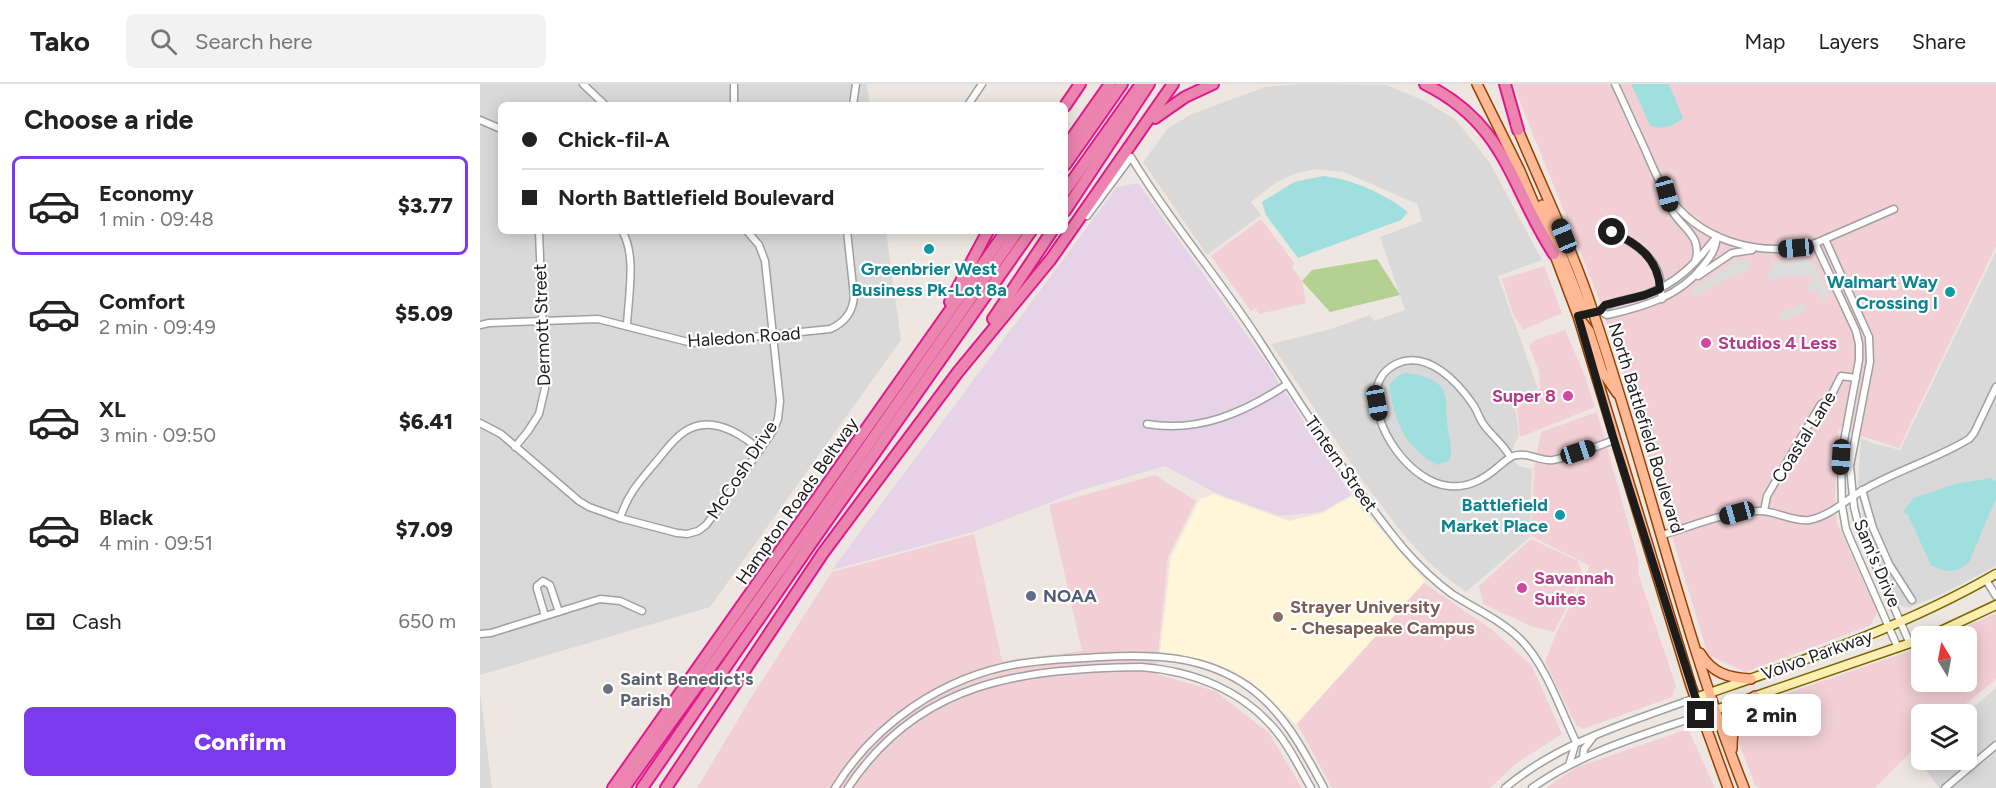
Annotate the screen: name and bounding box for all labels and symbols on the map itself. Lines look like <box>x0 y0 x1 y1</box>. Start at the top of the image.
car <box>1654 174 1680 214</box>
car <box>1549 216 1579 256</box>
route start <box>1598 218 1625 245</box>
car <box>1777 237 1815 259</box>
marker: Greenbrier West Business Pk-Lot 8a <box>922 242 936 256</box>
place label: Greenbrier West Business Pk-Lot 8a <box>851 258 1007 301</box>
street label: Dermott Street <box>529 263 555 387</box>
place label: Walmart Way Crossing I <box>1827 271 1939 314</box>
marker: Walmart Way Crossing I <box>1943 285 1957 299</box>
street label: North Battlefield Boulevard <box>1603 320 1689 536</box>
street label: Haledon Road <box>687 322 801 352</box>
place label: Studios 4 Less <box>1718 332 1838 354</box>
marker: Studios 4 Less <box>1699 336 1713 350</box>
car <box>1365 384 1389 422</box>
place label: Super 8 <box>1492 385 1556 407</box>
street label: Coastal Lane <box>1767 387 1841 487</box>
marker: Super 8 <box>1561 389 1575 403</box>
street label: Tintern Street <box>1300 412 1382 516</box>
street label: Hampton Roads Beltway <box>731 413 863 589</box>
street label: McCosh Drive <box>702 417 782 523</box>
car <box>1558 438 1598 466</box>
car <box>1831 439 1851 475</box>
place label: Battlefield Market Place <box>1441 494 1548 537</box>
car <box>1717 499 1757 527</box>
marker: Battlefield Market Place <box>1553 508 1567 522</box>
street label: Sam's Drive <box>1849 516 1905 611</box>
place label: Savannah Suites <box>1534 567 1614 610</box>
marker: Savannah Suites <box>1515 581 1529 595</box>
place label: NOAA <box>1043 585 1097 607</box>
marker: NOAA <box>1024 589 1038 603</box>
place label: Strayer University - Chesapeake Campus <box>1290 596 1475 639</box>
marker: Strayer University - Chesapeake Campus <box>1271 610 1285 624</box>
street label: Volvo Parkway <box>1758 625 1876 685</box>
north arrow <box>1911 626 1977 692</box>
place label: Saint Benedict's Parish <box>620 668 754 711</box>
marker: Saint Benedict's Parish <box>601 682 615 696</box>
callout: 2 min <box>1722 694 1821 736</box>
route end <box>1687 701 1714 728</box>

